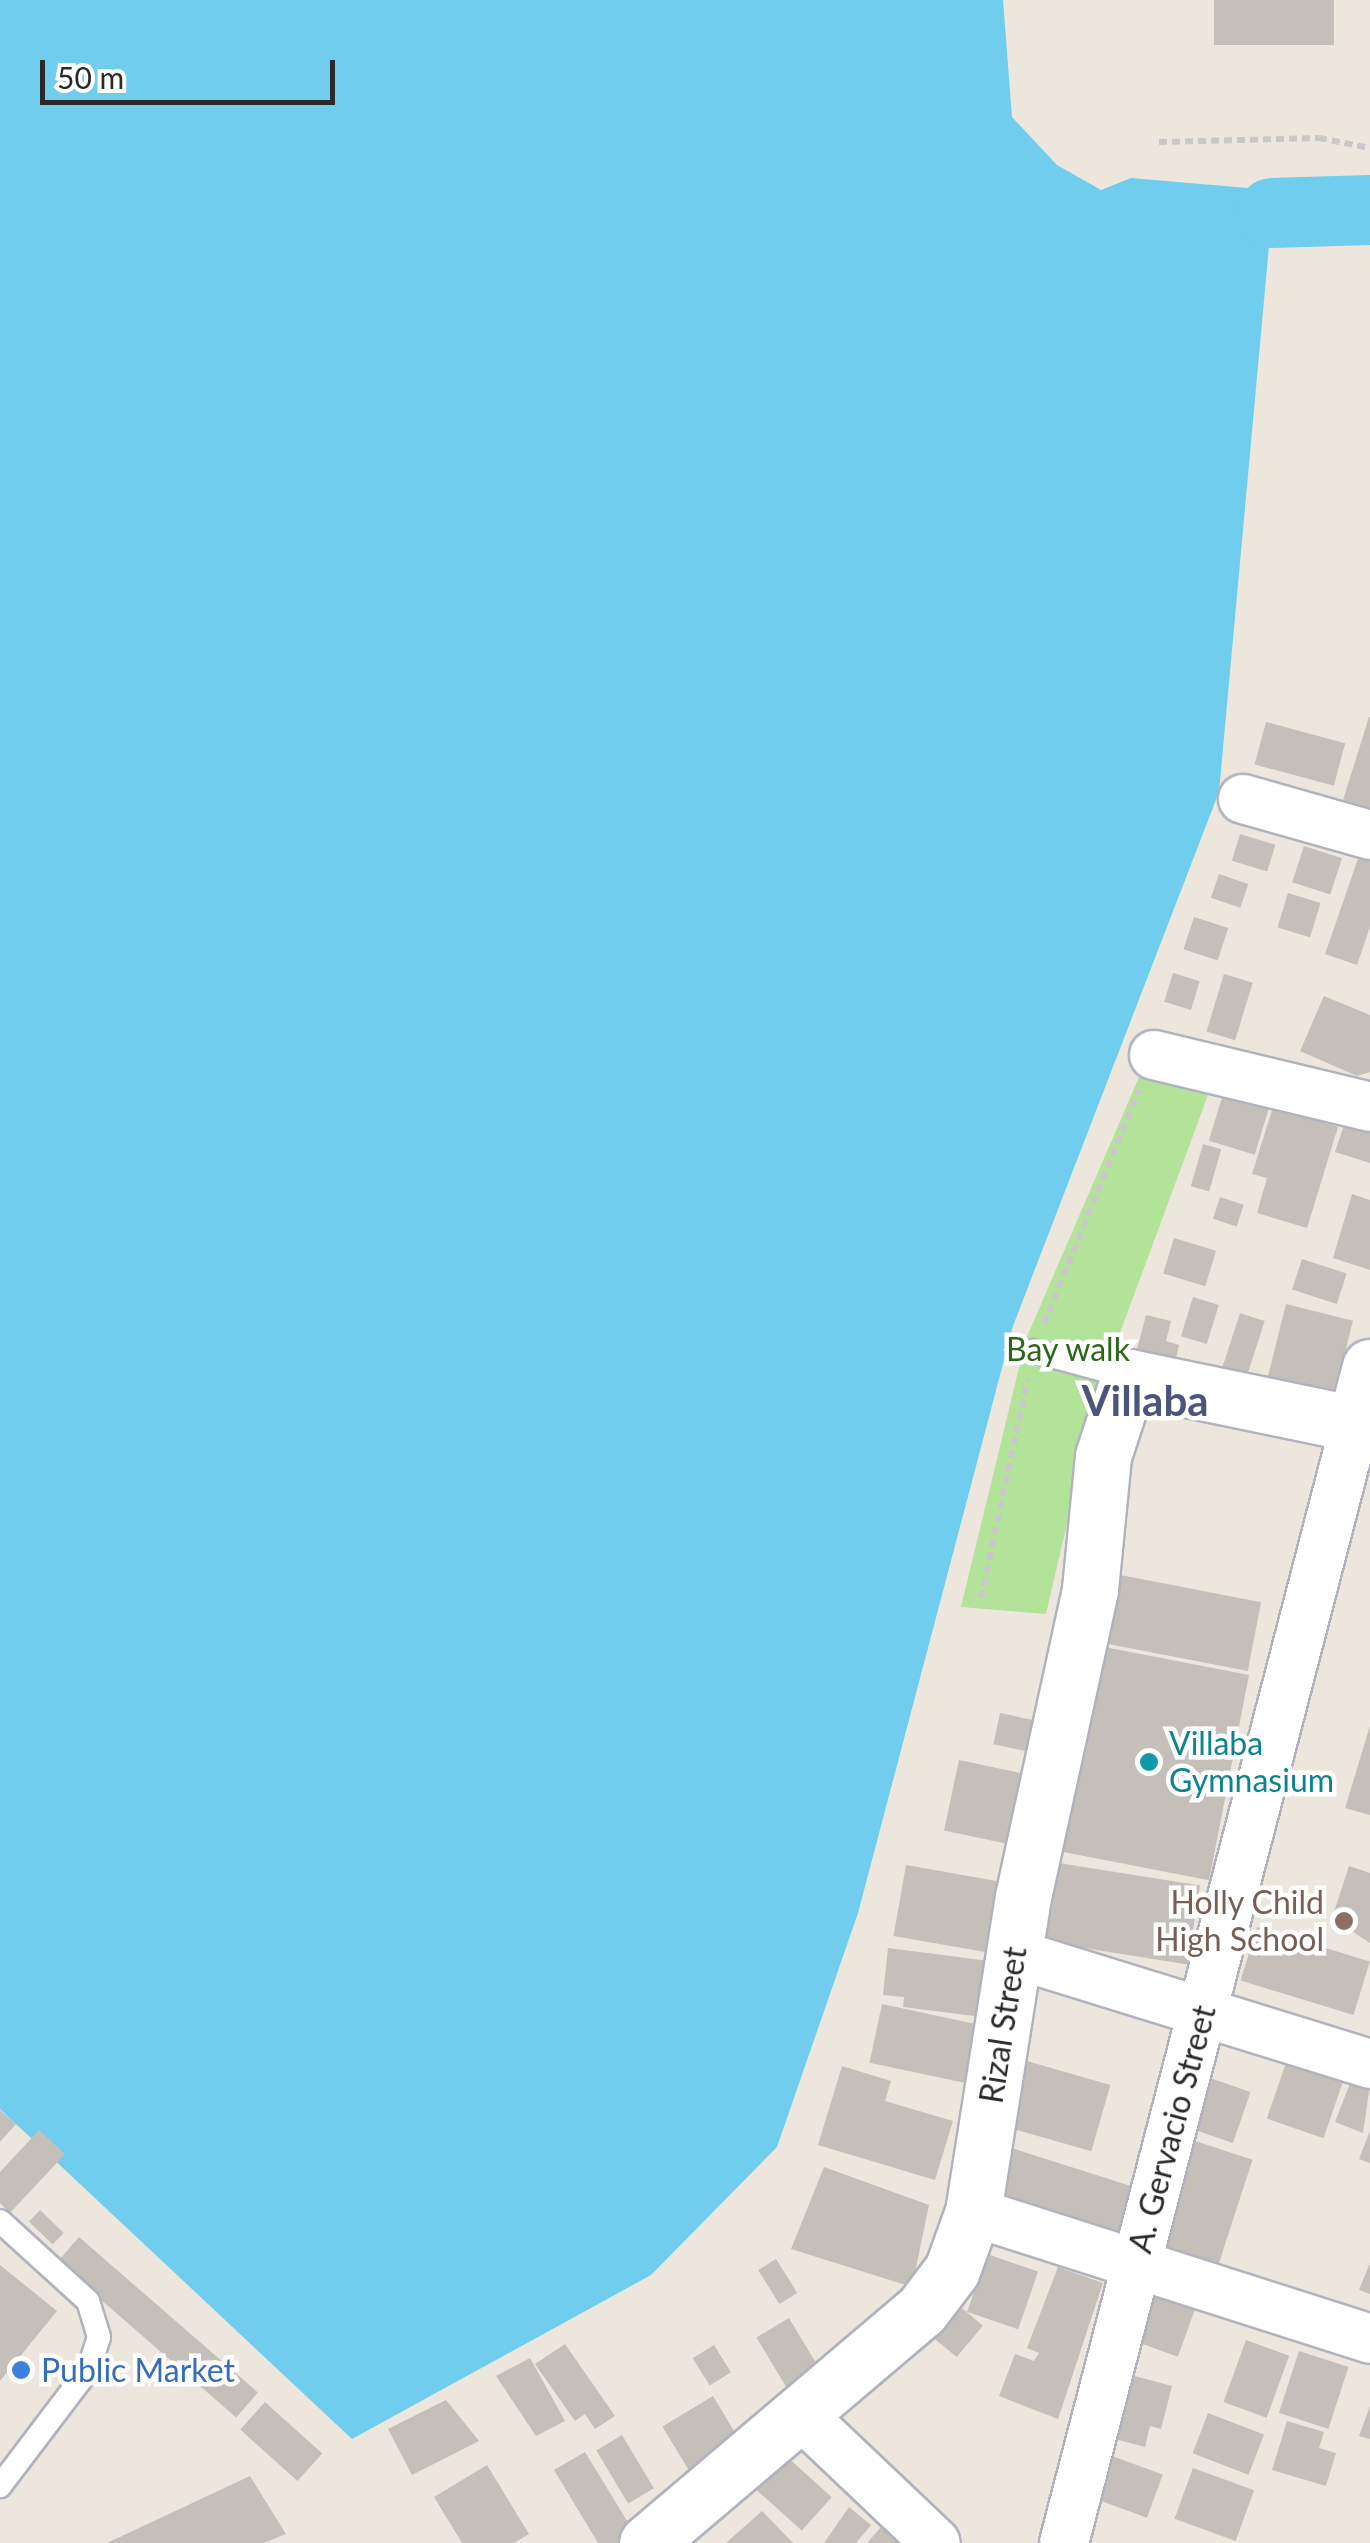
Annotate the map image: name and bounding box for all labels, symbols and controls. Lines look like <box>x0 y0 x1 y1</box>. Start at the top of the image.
scale bar <box>45 40 340 102</box>
text: 50 m <box>57 59 124 95</box>
park label: Bay walk <box>1005 1330 1131 1368</box>
district label: Villaba <box>1081 1375 1209 1425</box>
place label: Villaba Gymnasium <box>1169 1725 1334 1800</box>
marker: Villaba Gymnasium <box>1138 1751 1160 1773</box>
place label: Holly Child High School <box>1155 1884 1324 1959</box>
marker: Holly Child High School <box>1333 1910 1355 1932</box>
street label: Rizal Street <box>972 1944 1034 2106</box>
street label: A. Gervacio Street <box>1120 2001 1224 2257</box>
place label: Public Market <box>41 2351 235 2389</box>
marker: Public Market <box>10 2359 32 2381</box>

